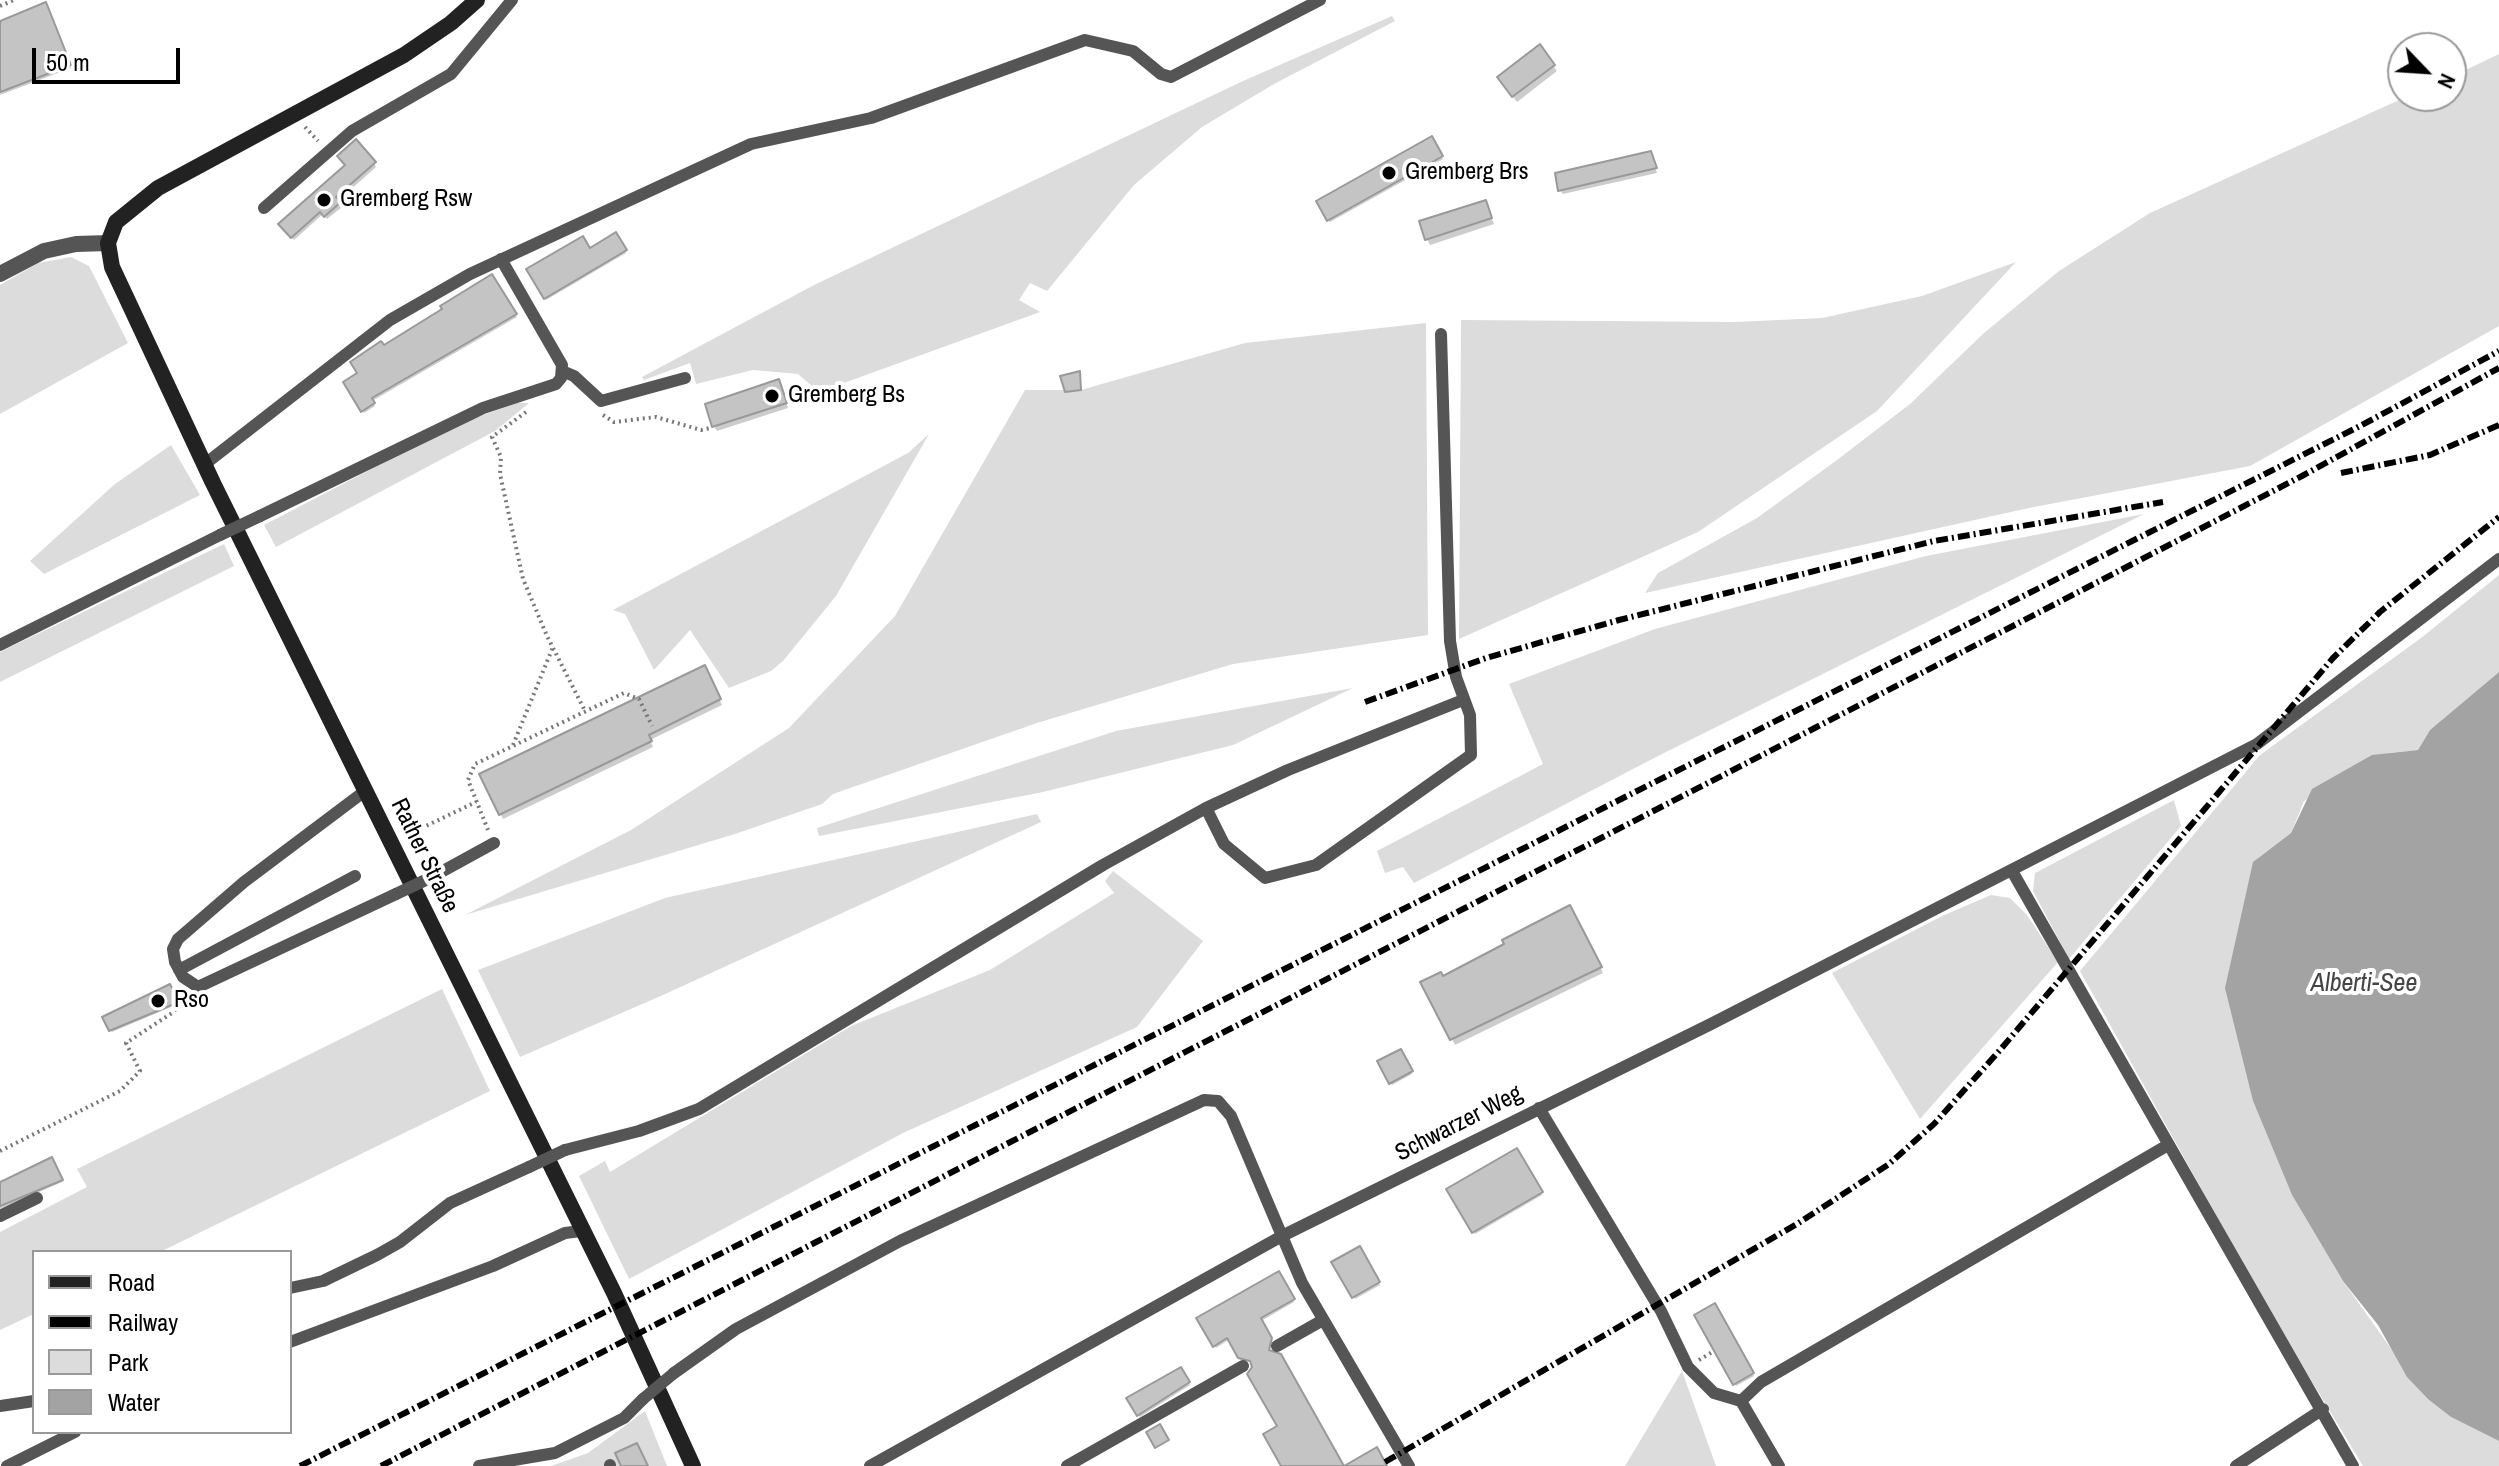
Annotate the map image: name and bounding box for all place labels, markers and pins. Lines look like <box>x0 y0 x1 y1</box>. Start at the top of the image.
place label: Gremberg Brs <box>1405 159 1529 187</box>
marker: Gremberg Brs <box>1380 164 1398 182</box>
place label: Gremberg Rsw <box>340 186 472 214</box>
marker: Gremberg Rsw <box>315 191 333 209</box>
place label: Gremberg Bs <box>788 382 905 410</box>
marker: Gremberg Bs <box>763 387 781 405</box>
place label: Rso <box>174 987 209 1015</box>
marker: Rso <box>149 992 167 1010</box>

